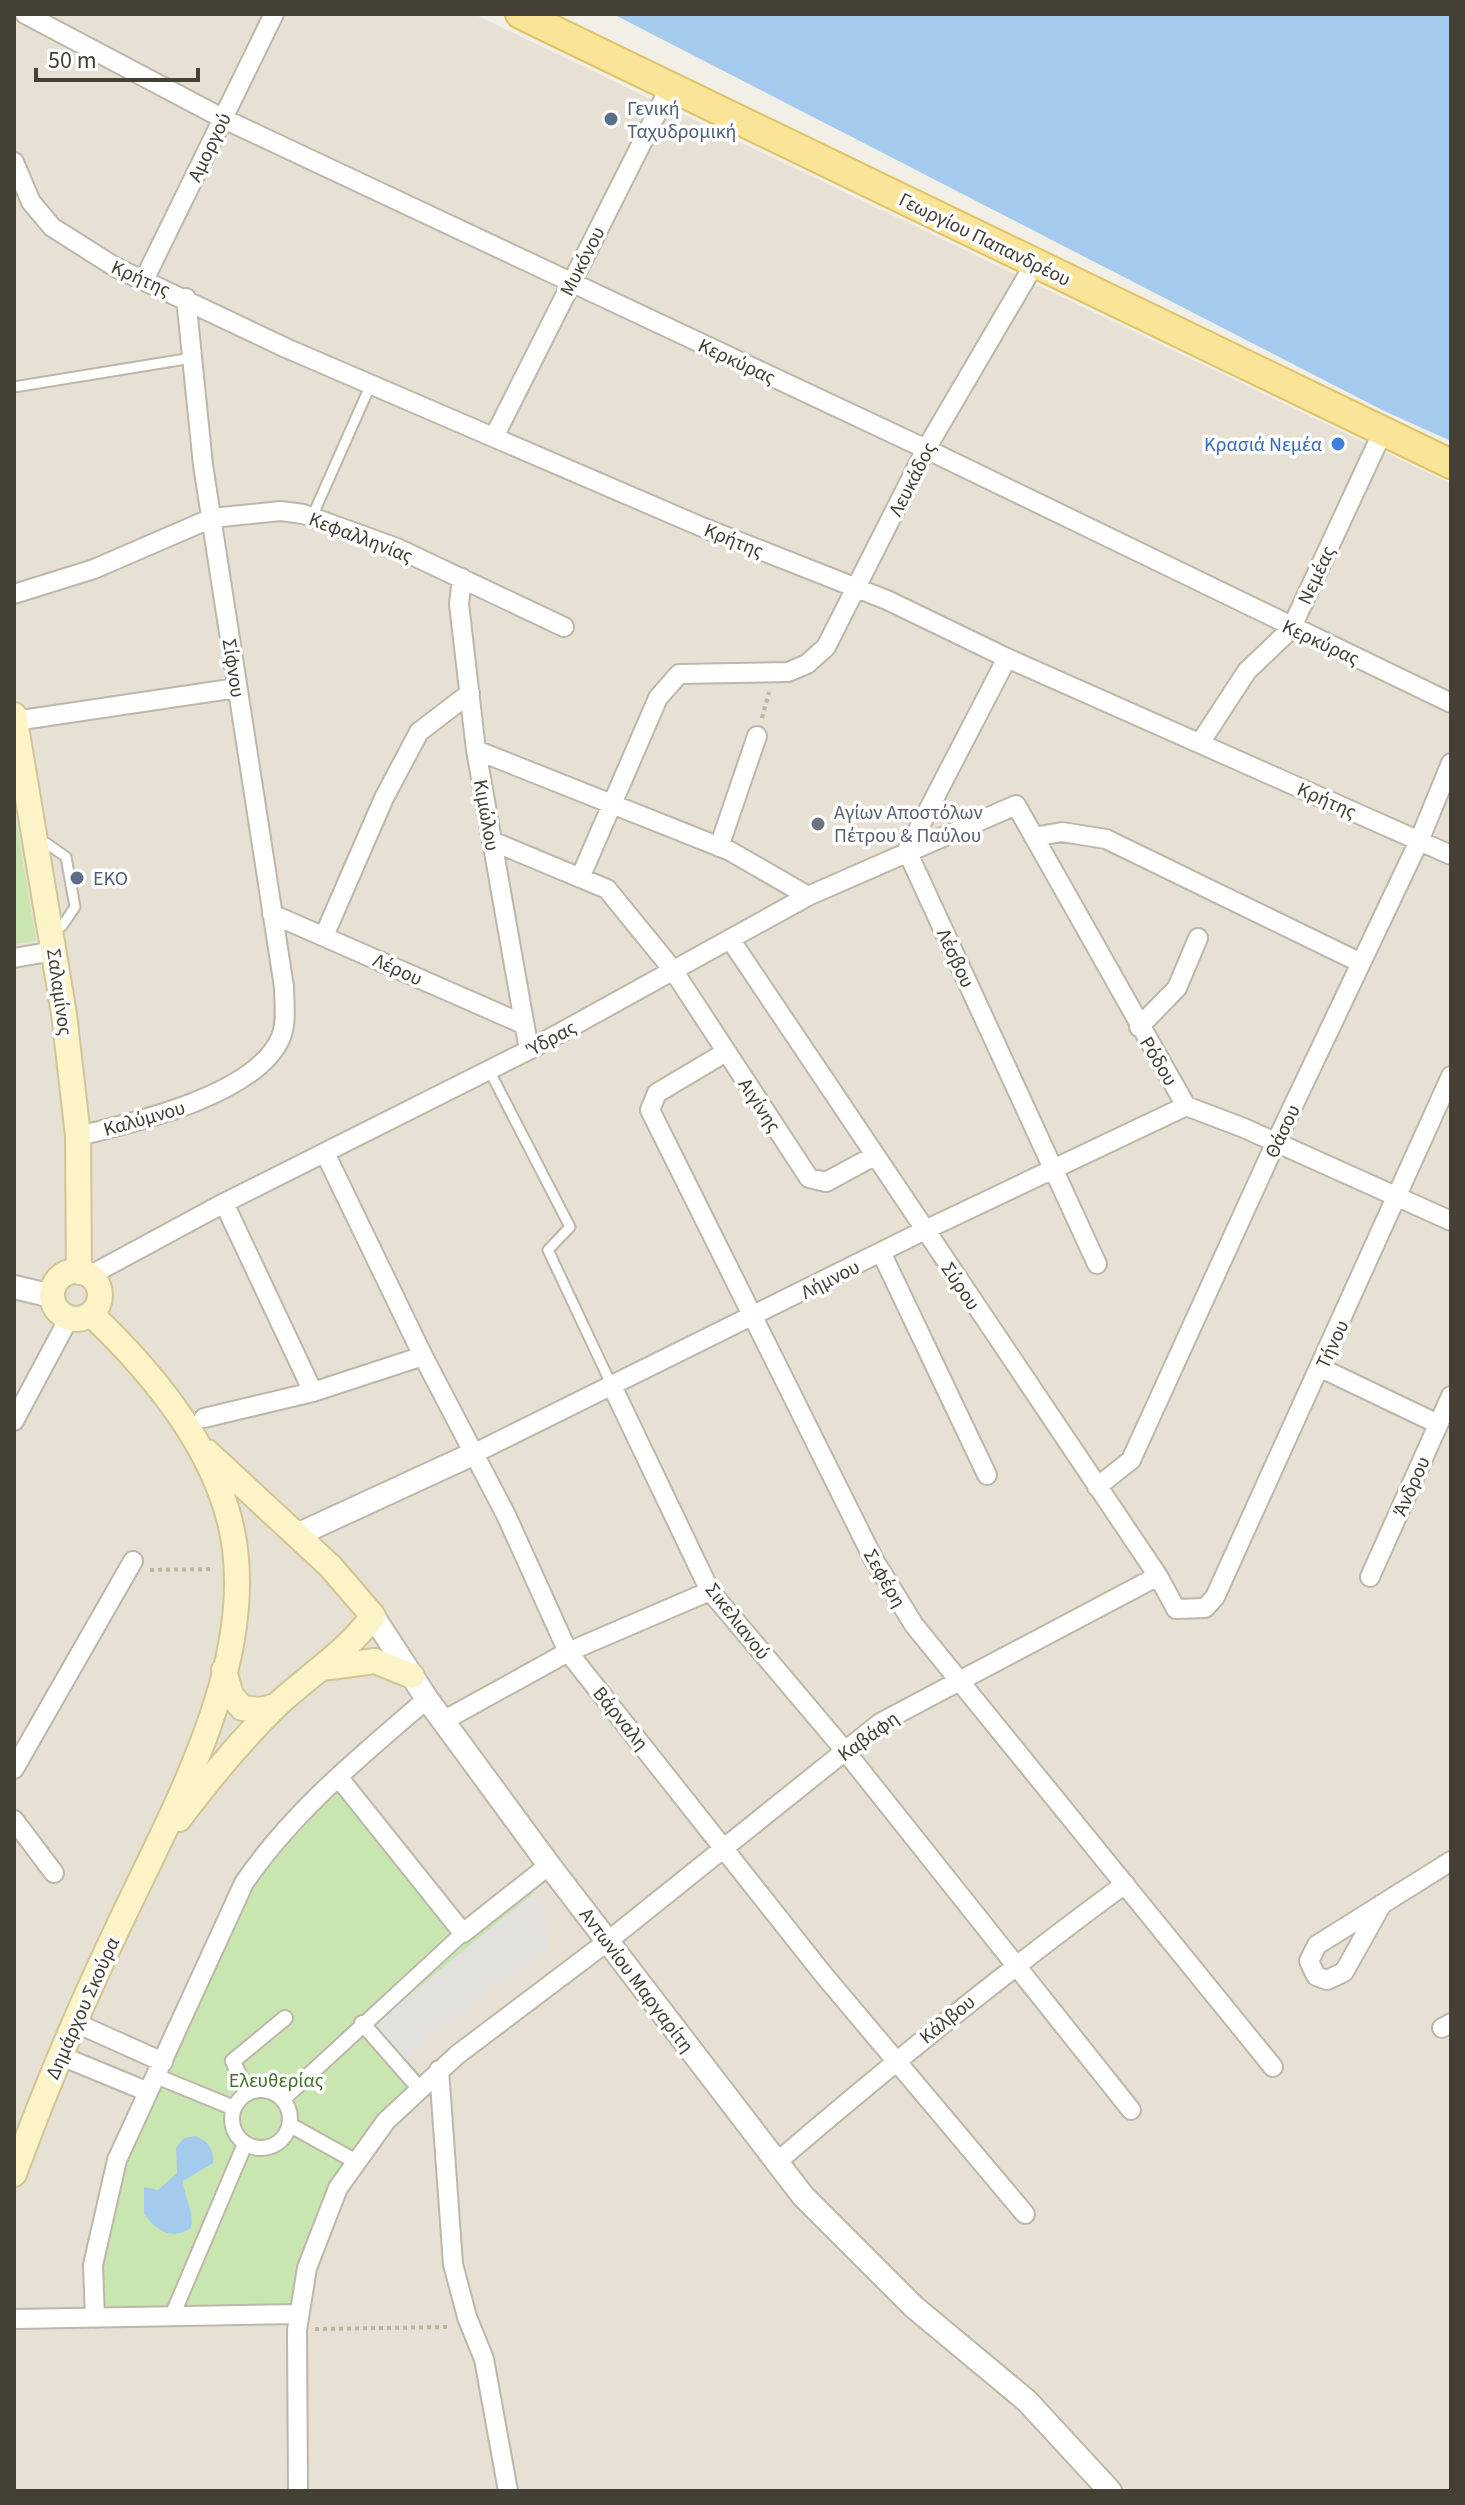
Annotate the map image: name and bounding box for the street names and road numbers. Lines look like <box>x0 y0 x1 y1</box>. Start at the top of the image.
street label: Αμοργού <box>181 108 239 187</box>
street label: Γεωργίου Παπανδρέου <box>894 186 1075 294</box>
street label: Μυκόνου <box>553 222 612 301</box>
street label: Κρήτης <box>107 254 175 304</box>
street label: Κερκύρας <box>693 332 780 392</box>
street label: Λευκάδος <box>882 437 944 521</box>
street label: Κεφαλληνίας <box>305 505 417 571</box>
street label: Κρήτης <box>700 516 768 566</box>
street label: Νεμέας <box>1291 541 1343 609</box>
street label: Κερκύρας <box>1277 613 1364 673</box>
street label: Σίφνου <box>215 637 251 700</box>
street label: Κρήτης <box>1293 776 1361 826</box>
street label: Κιμώλου <box>466 777 506 853</box>
street label: Λέσβου <box>929 924 981 992</box>
street label: Σαλαμίνος <box>39 947 79 1038</box>
street label: Λέρου <box>369 947 427 993</box>
street label: Ύδρας <box>521 1014 582 1064</box>
street label: Ρόδου <box>1132 1032 1184 1091</box>
street label: Αιγίνης <box>731 1073 787 1139</box>
street label: Καλύμνου <box>100 1094 188 1144</box>
street label: Θάσου <box>1258 1100 1307 1163</box>
street label: Λήμνου <box>796 1253 865 1307</box>
street label: Σύρου <box>934 1257 986 1316</box>
street label: Τήνου <box>1309 1315 1356 1373</box>
street label: Άνδρου <box>1386 1452 1437 1521</box>
street label: Σεφέρη <box>856 1544 912 1613</box>
street label: Σικελιανού <box>698 1577 776 1666</box>
street label: Βάρναλη <box>586 1681 655 1757</box>
street label: Καβάφη <box>832 1705 905 1769</box>
street label: Αντωνίου Μαργαρίτη <box>572 1902 700 2059</box>
street label: Δημάρχου Σκούρα <box>39 1933 127 2084</box>
street label: Κάλβου <box>914 1989 982 2051</box>

